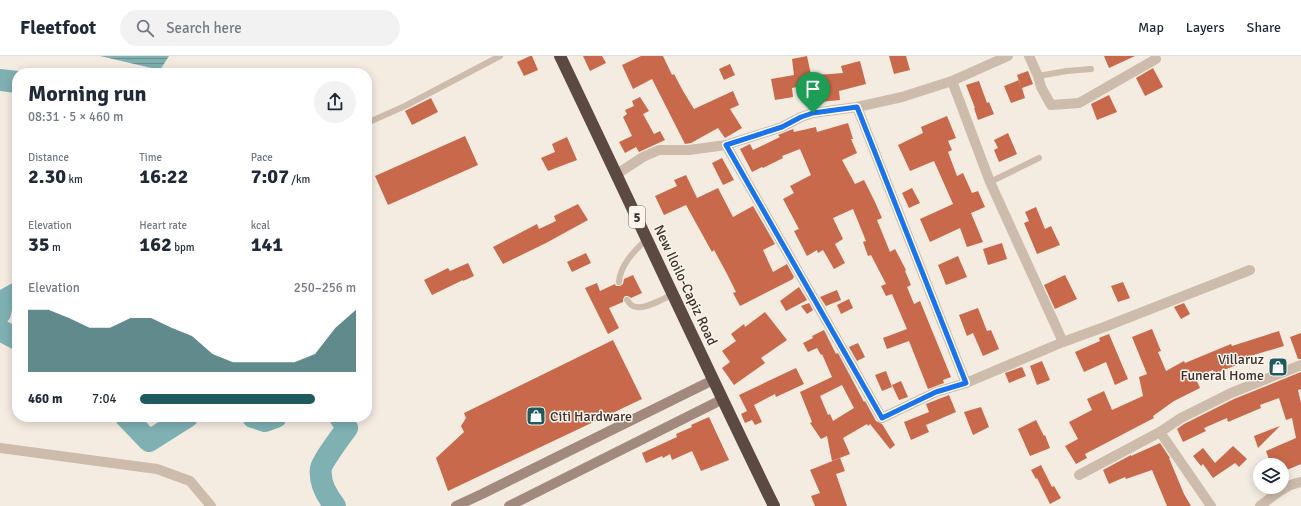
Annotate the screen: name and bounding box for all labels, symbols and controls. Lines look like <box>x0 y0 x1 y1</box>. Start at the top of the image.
search box <box>120 10 400 46</box>
text: Fleetfoot <box>20 16 96 40</box>
icon: search <box>134 17 156 39</box>
text: Search here <box>166 19 242 37</box>
text: Map <box>1138 19 1164 36</box>
text: Layers <box>1186 19 1225 36</box>
text: Share <box>1247 19 1281 36</box>
pin <box>796 72 830 113</box>
icon: arrive <box>802 78 824 100</box>
text: Morning run <box>28 80 147 107</box>
button: share <box>314 81 356 123</box>
text: 08:31 · 5 × 460 m <box>28 109 123 125</box>
text: Distance <box>28 151 69 164</box>
text: Time <box>139 151 162 164</box>
text: Pace <box>251 151 273 164</box>
text: 2.30 <box>28 164 66 189</box>
text: 16:22 <box>139 164 188 189</box>
text: 7:07 <box>251 164 289 189</box>
text: km <box>66 173 83 186</box>
text: /km <box>289 173 310 186</box>
road number: 5 <box>629 206 645 228</box>
text: Elevation <box>28 219 72 232</box>
text: Heart rate <box>139 219 187 232</box>
text: kcal <box>251 219 270 232</box>
street label: New Iloilo-Capiz Road <box>650 222 721 348</box>
text: 35 <box>28 232 50 257</box>
text: 162 <box>139 232 172 257</box>
text: 141 <box>251 232 283 257</box>
text: m <box>50 241 61 254</box>
text: bpm <box>172 241 195 254</box>
text: Elevation <box>28 280 80 296</box>
text: 250–256 m <box>294 280 356 296</box>
place label: Villaruz Funeral Home <box>1181 351 1264 384</box>
shop icon: Villaruz Funeral Home <box>1267 356 1289 378</box>
text: 460 m <box>28 391 62 407</box>
text: 7:04 <box>92 391 117 407</box>
shop icon: Citi Hardware <box>525 405 547 427</box>
place label: Citi Hardware <box>550 408 632 425</box>
map controls <box>1253 458 1289 494</box>
button: layers <box>1253 458 1289 494</box>

